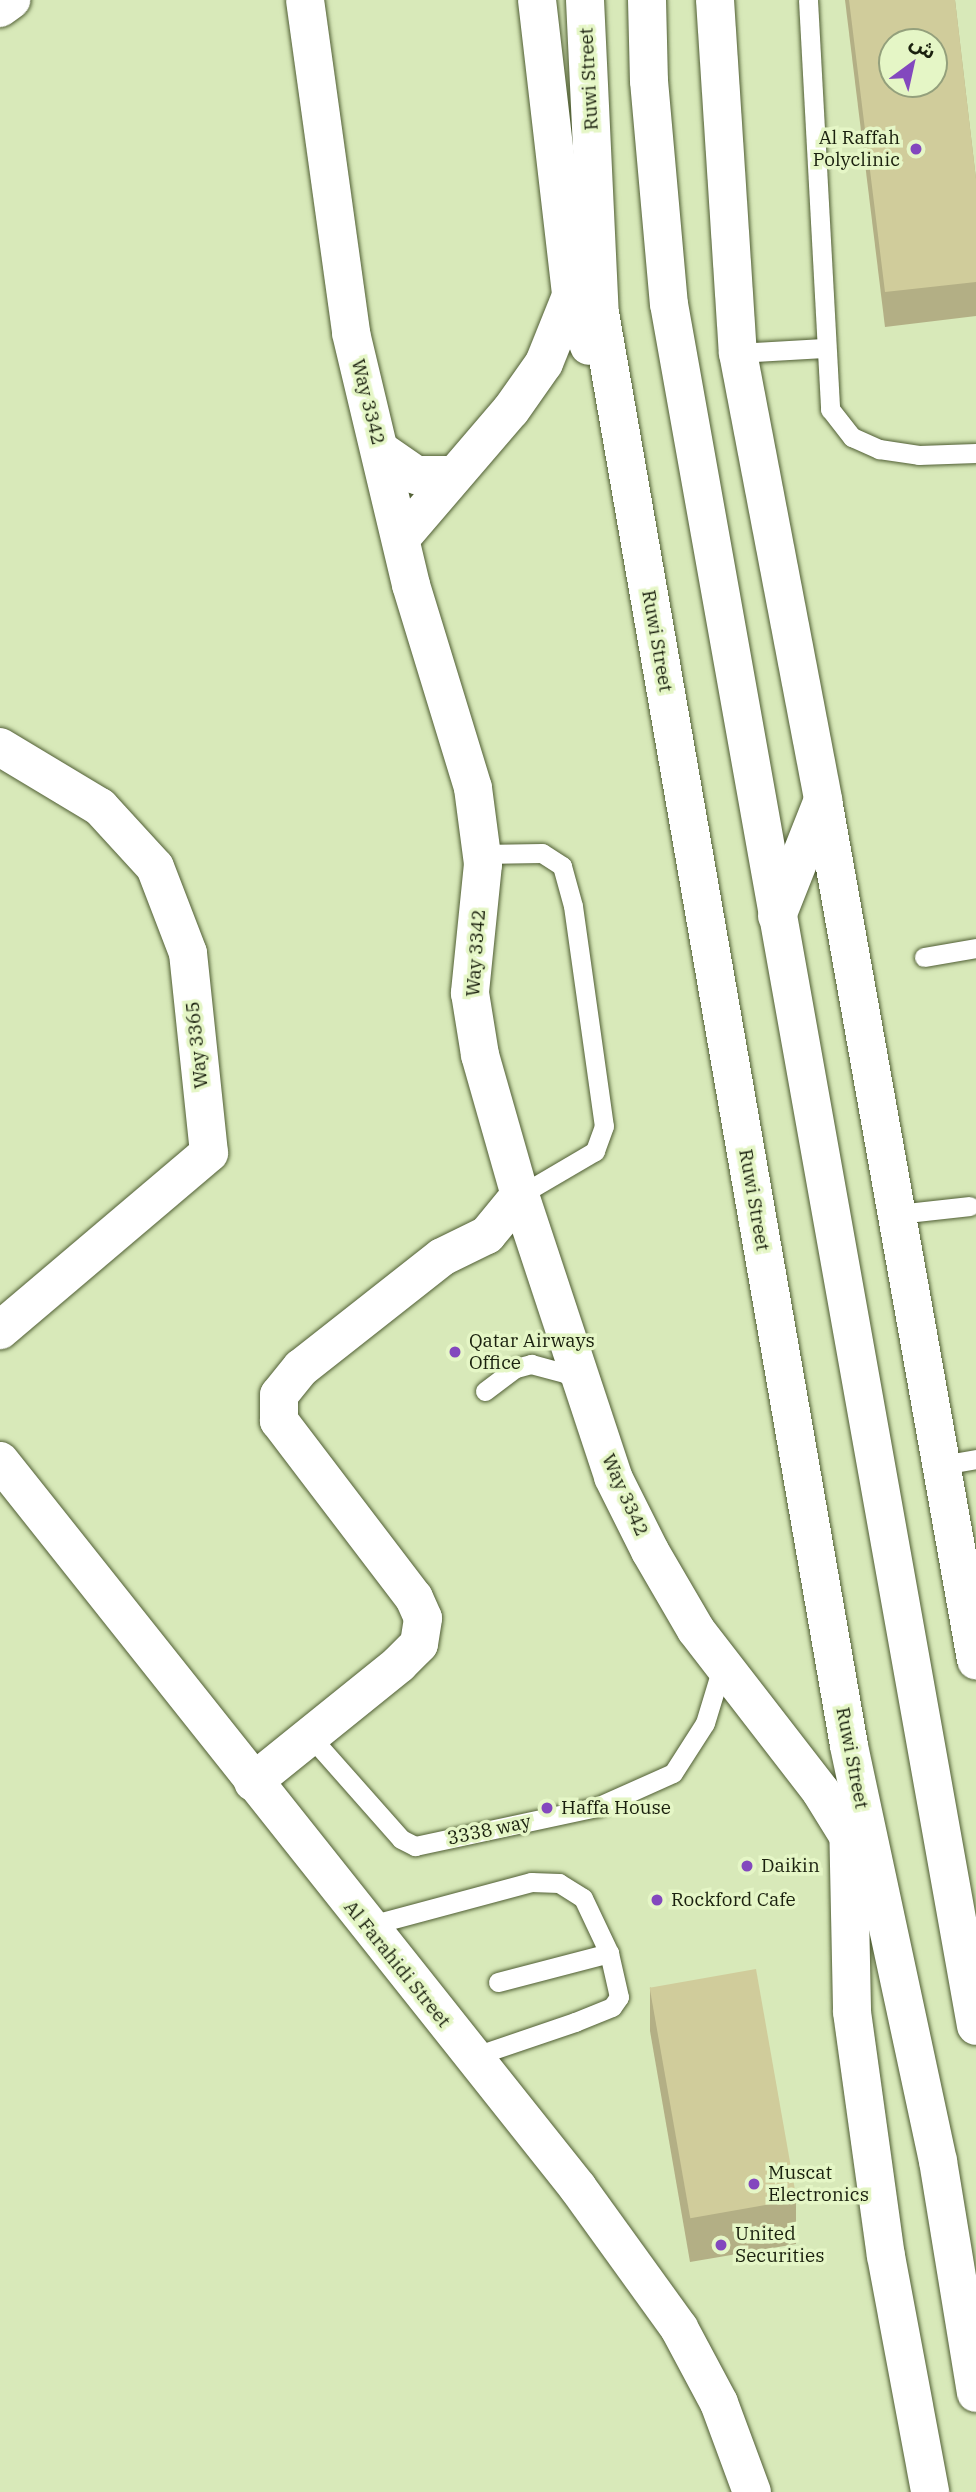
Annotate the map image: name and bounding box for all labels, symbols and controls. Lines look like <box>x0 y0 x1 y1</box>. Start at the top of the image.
street label: Ruwi Street <box>575 27 603 131</box>
north arrow <box>878 28 948 98</box>
text: ش <box>906 30 941 64</box>
place label: Al Raffah Polyclinic <box>813 127 900 171</box>
marker: Al Raffah Polyclinic <box>906 139 926 159</box>
street label: Way 3342 <box>346 357 390 447</box>
street label: Ruwi Street <box>637 588 677 694</box>
street label: Way 3342 <box>462 909 490 997</box>
street label: Way 3365 <box>181 1000 213 1090</box>
street label: Ruwi Street <box>734 1147 774 1253</box>
place label: Qatar Airways Office <box>469 1330 595 1374</box>
marker: Qatar Airways Office <box>447 1344 463 1360</box>
street label: Way 3342 <box>597 1450 653 1540</box>
street label: Ruwi Street <box>831 1705 873 1811</box>
place label: Haffa House <box>561 1797 671 1819</box>
marker: Haffa House <box>539 1800 555 1816</box>
street label: 3338 way <box>445 1810 533 1850</box>
place label: Daikin <box>761 1855 820 1877</box>
marker: Daikin <box>739 1858 755 1874</box>
place label: Rockford Cafe <box>671 1889 796 1911</box>
marker: Rockford Cafe <box>649 1892 665 1908</box>
street label: Al Farahidi Street <box>339 1896 455 2032</box>
place label: Muscat Electronics <box>768 2162 869 2206</box>
marker: Muscat Electronics <box>746 2176 762 2192</box>
place label: United Securities <box>735 2223 824 2267</box>
marker: United Securities <box>713 2237 729 2253</box>

